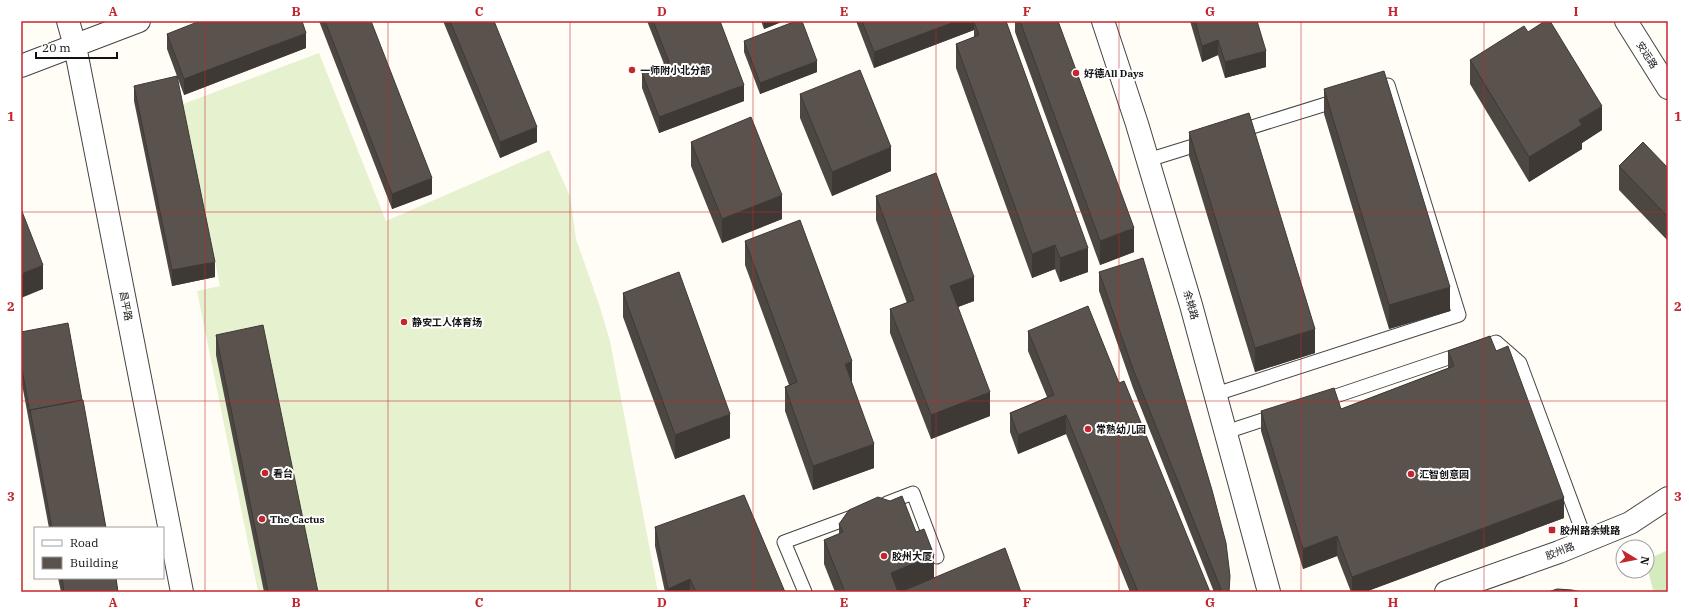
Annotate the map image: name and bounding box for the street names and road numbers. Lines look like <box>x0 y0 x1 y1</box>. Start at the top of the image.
street label: 安远路 <box>1634 39 1660 71</box>
street label: 余姚路 <box>1181 289 1201 321</box>
street label: 昌平路 <box>117 290 135 322</box>
street label: 胶州路 <box>1544 540 1576 562</box>

